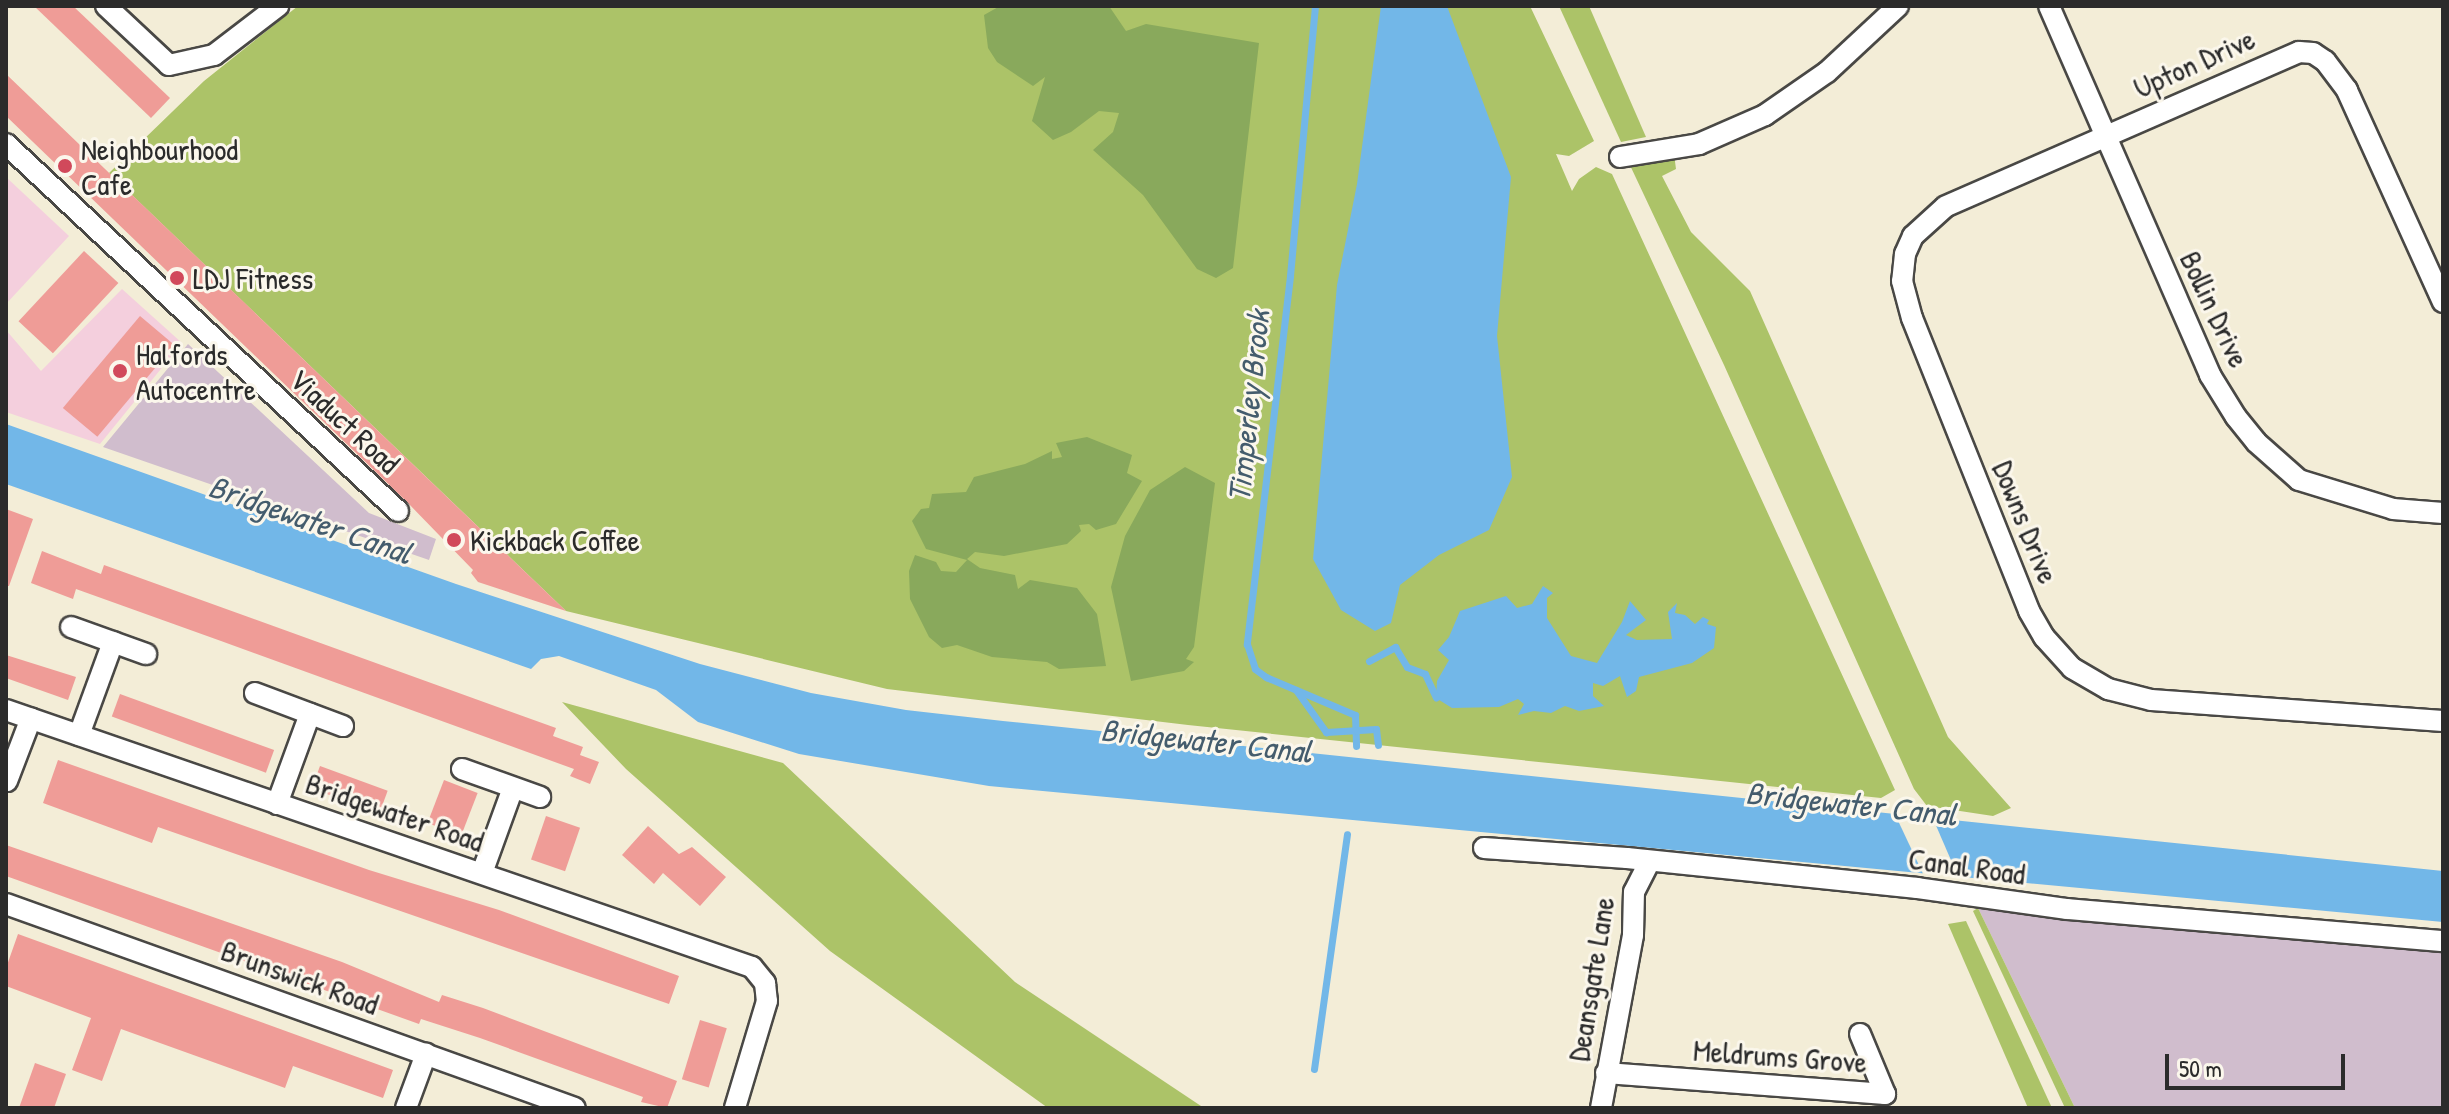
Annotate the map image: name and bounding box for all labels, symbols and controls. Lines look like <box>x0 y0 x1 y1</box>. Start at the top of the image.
street label: Upton Drive <box>2128 20 2260 106</box>
place label: Neighbourhood Cafe <box>81 131 238 202</box>
marker: Neighbourhood Cafe <box>56 157 74 175</box>
street label: Bollin Drive <box>2173 245 2257 373</box>
place label: LDJ Fitness <box>193 260 313 296</box>
marker: LDJ Fitness <box>168 269 186 287</box>
water label: Timperley Brook <box>1220 308 1278 504</box>
place label: Halfords Autocentre <box>136 336 256 406</box>
street label: Viaduct Road <box>283 361 407 481</box>
marker: Halfords Autocentre <box>111 362 129 380</box>
street label: Downs Drive <box>1985 456 2067 588</box>
water label: Bridgewater Canal <box>204 467 416 573</box>
place label: Kickback Coffee <box>470 522 640 558</box>
marker: Kickback Coffee <box>445 531 463 549</box>
water label: Bridgewater Canal <box>1099 711 1313 771</box>
street label: Bridgewater Road <box>301 765 489 859</box>
water label: Bridgewater Canal <box>1744 774 1958 834</box>
street label: Canal Road <box>1906 840 2028 892</box>
street label: Deansgate Lane <box>1560 894 1622 1064</box>
street label: Brunswick Road <box>216 932 384 1022</box>
street label: Meldrums Grove <box>1692 1032 1868 1080</box>
scale bar <box>2169 1038 2349 1088</box>
text: 50 m <box>2179 1052 2222 1084</box>

